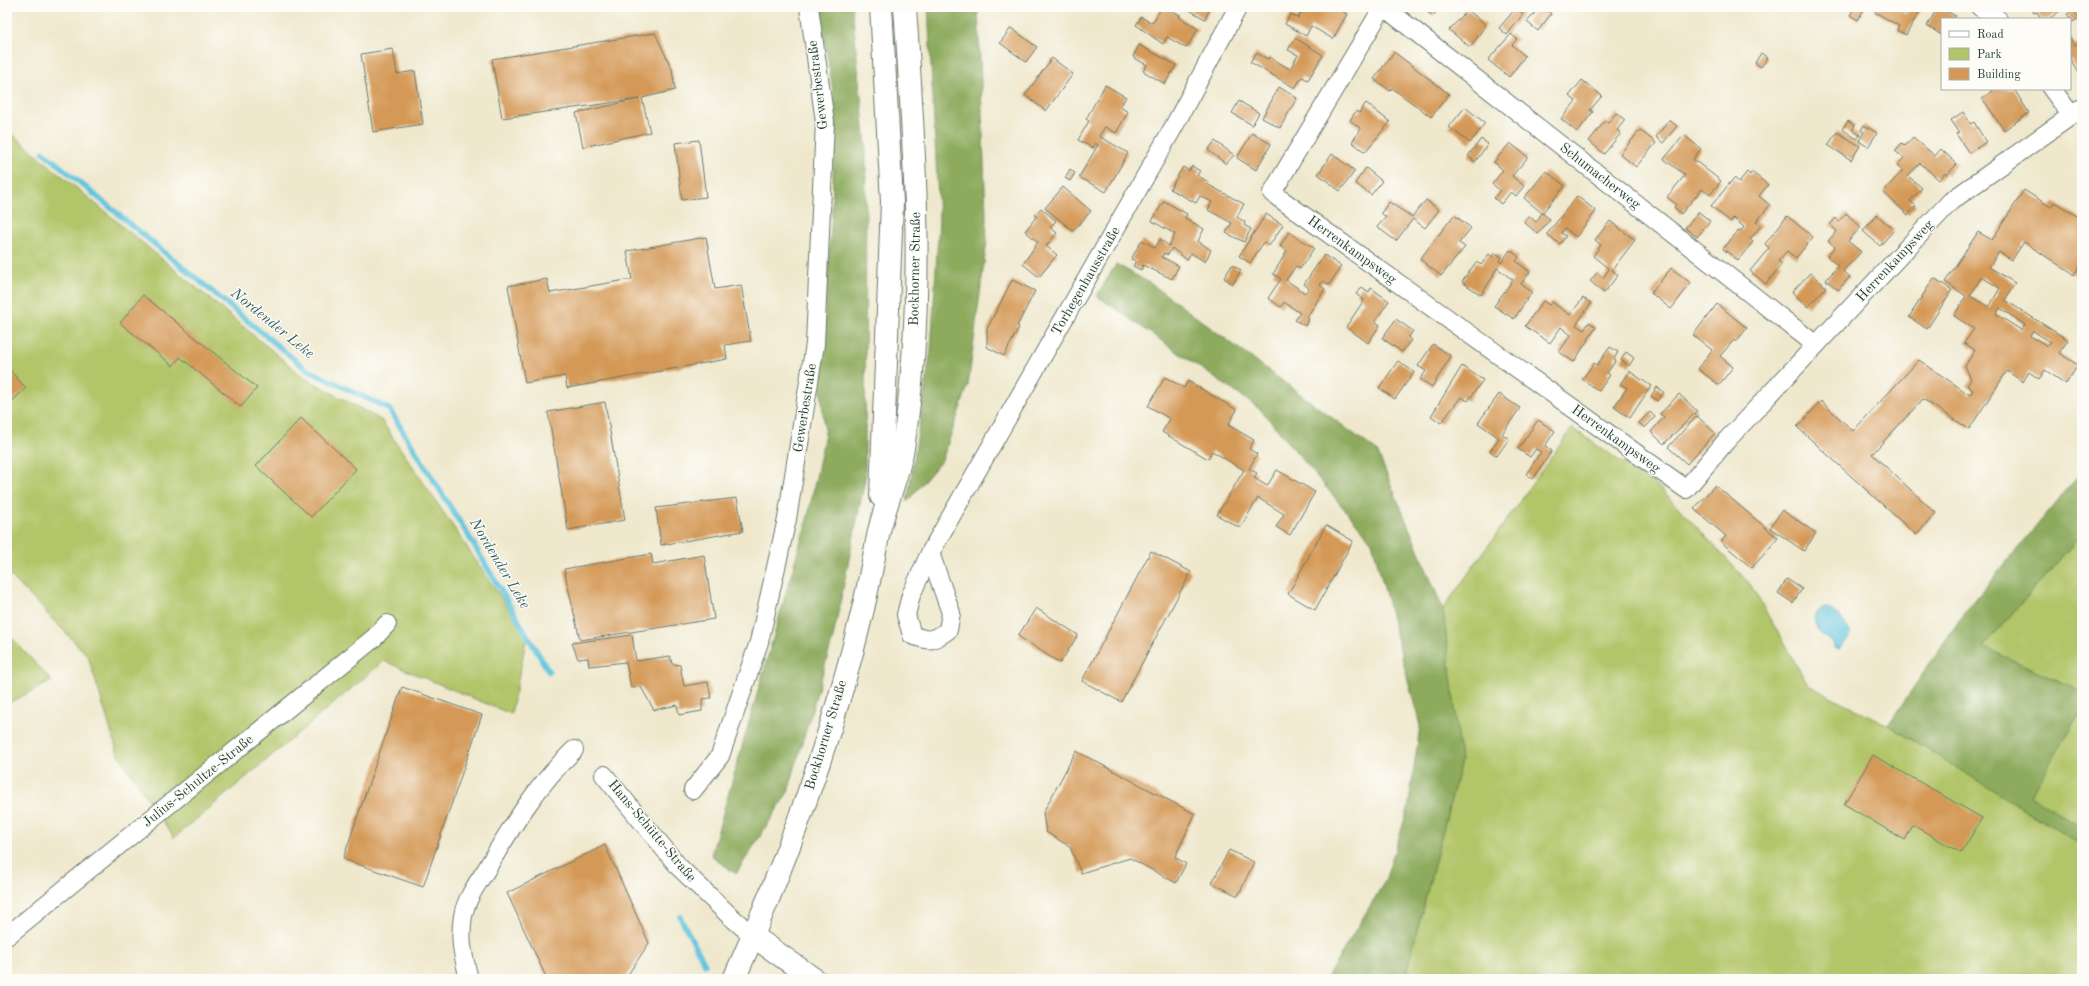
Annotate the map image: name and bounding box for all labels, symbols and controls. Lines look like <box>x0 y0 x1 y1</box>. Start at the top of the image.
legend <box>1941 18 2071 90</box>
text: Road <box>1977 29 2004 41</box>
street label: Gewerbestraße <box>806 40 830 130</box>
text: Park <box>1977 49 2002 61</box>
text: Building <box>1977 69 2021 81</box>
street label: Schumacherweg <box>1557 140 1643 212</box>
street label: Bockhorner Straße <box>907 212 923 326</box>
street label: Herrenkampsweg <box>1305 213 1399 287</box>
street label: Herrenkampsweg <box>1854 217 1936 304</box>
street label: Torhegenhausstraße <box>1049 224 1123 338</box>
water label: Nordender Leke <box>227 285 317 362</box>
street label: Gewerbestraße <box>791 362 819 454</box>
street label: Herrenkampsweg <box>1569 402 1663 476</box>
water label: Nordender Leke <box>466 515 532 612</box>
street label: Bockhorner Straße <box>803 678 849 792</box>
street label: Julius-Schultze-Straße <box>140 732 256 830</box>
street label: Hans-Schütte-Straße <box>605 777 699 885</box>

